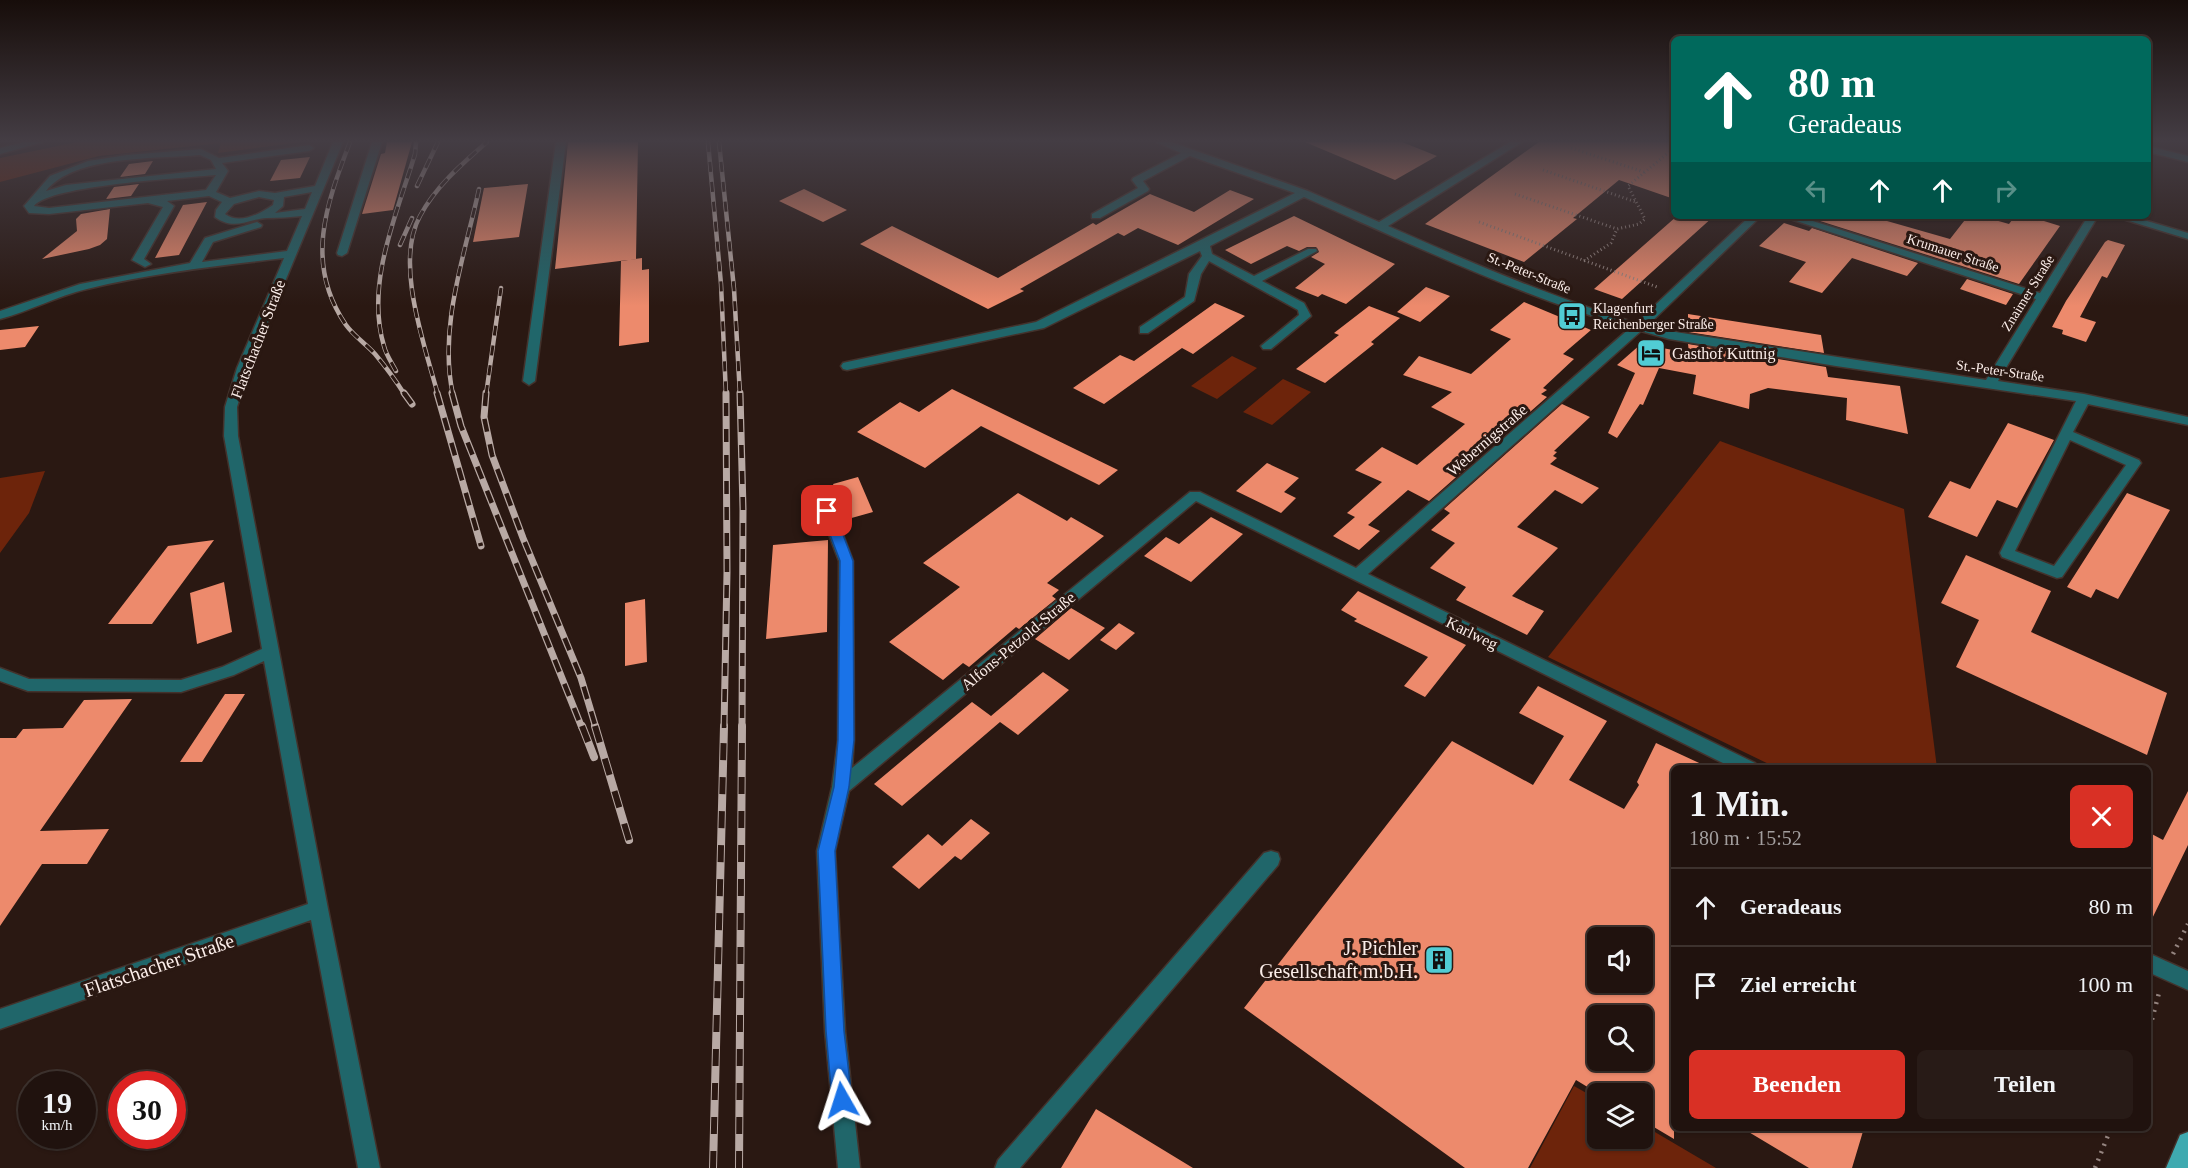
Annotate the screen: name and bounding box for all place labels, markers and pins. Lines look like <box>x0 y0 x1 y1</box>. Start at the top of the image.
bus stop icon: Klagenfurt Reichenberger Straße <box>1556 300 1588 332</box>
place label: Klagenfurt Reichenberger Straße <box>1593 301 1714 332</box>
hotel icon: Gasthof Kuttnig <box>1635 337 1667 369</box>
place label: Gasthof Kuttnig <box>1672 345 1776 363</box>
pin <box>801 485 852 536</box>
place label: J. Pichler Gesellschaft m.b.H. <box>1259 937 1418 982</box>
building icon: J. Pichler Gesellschaft m.b.H. <box>1423 944 1455 976</box>

